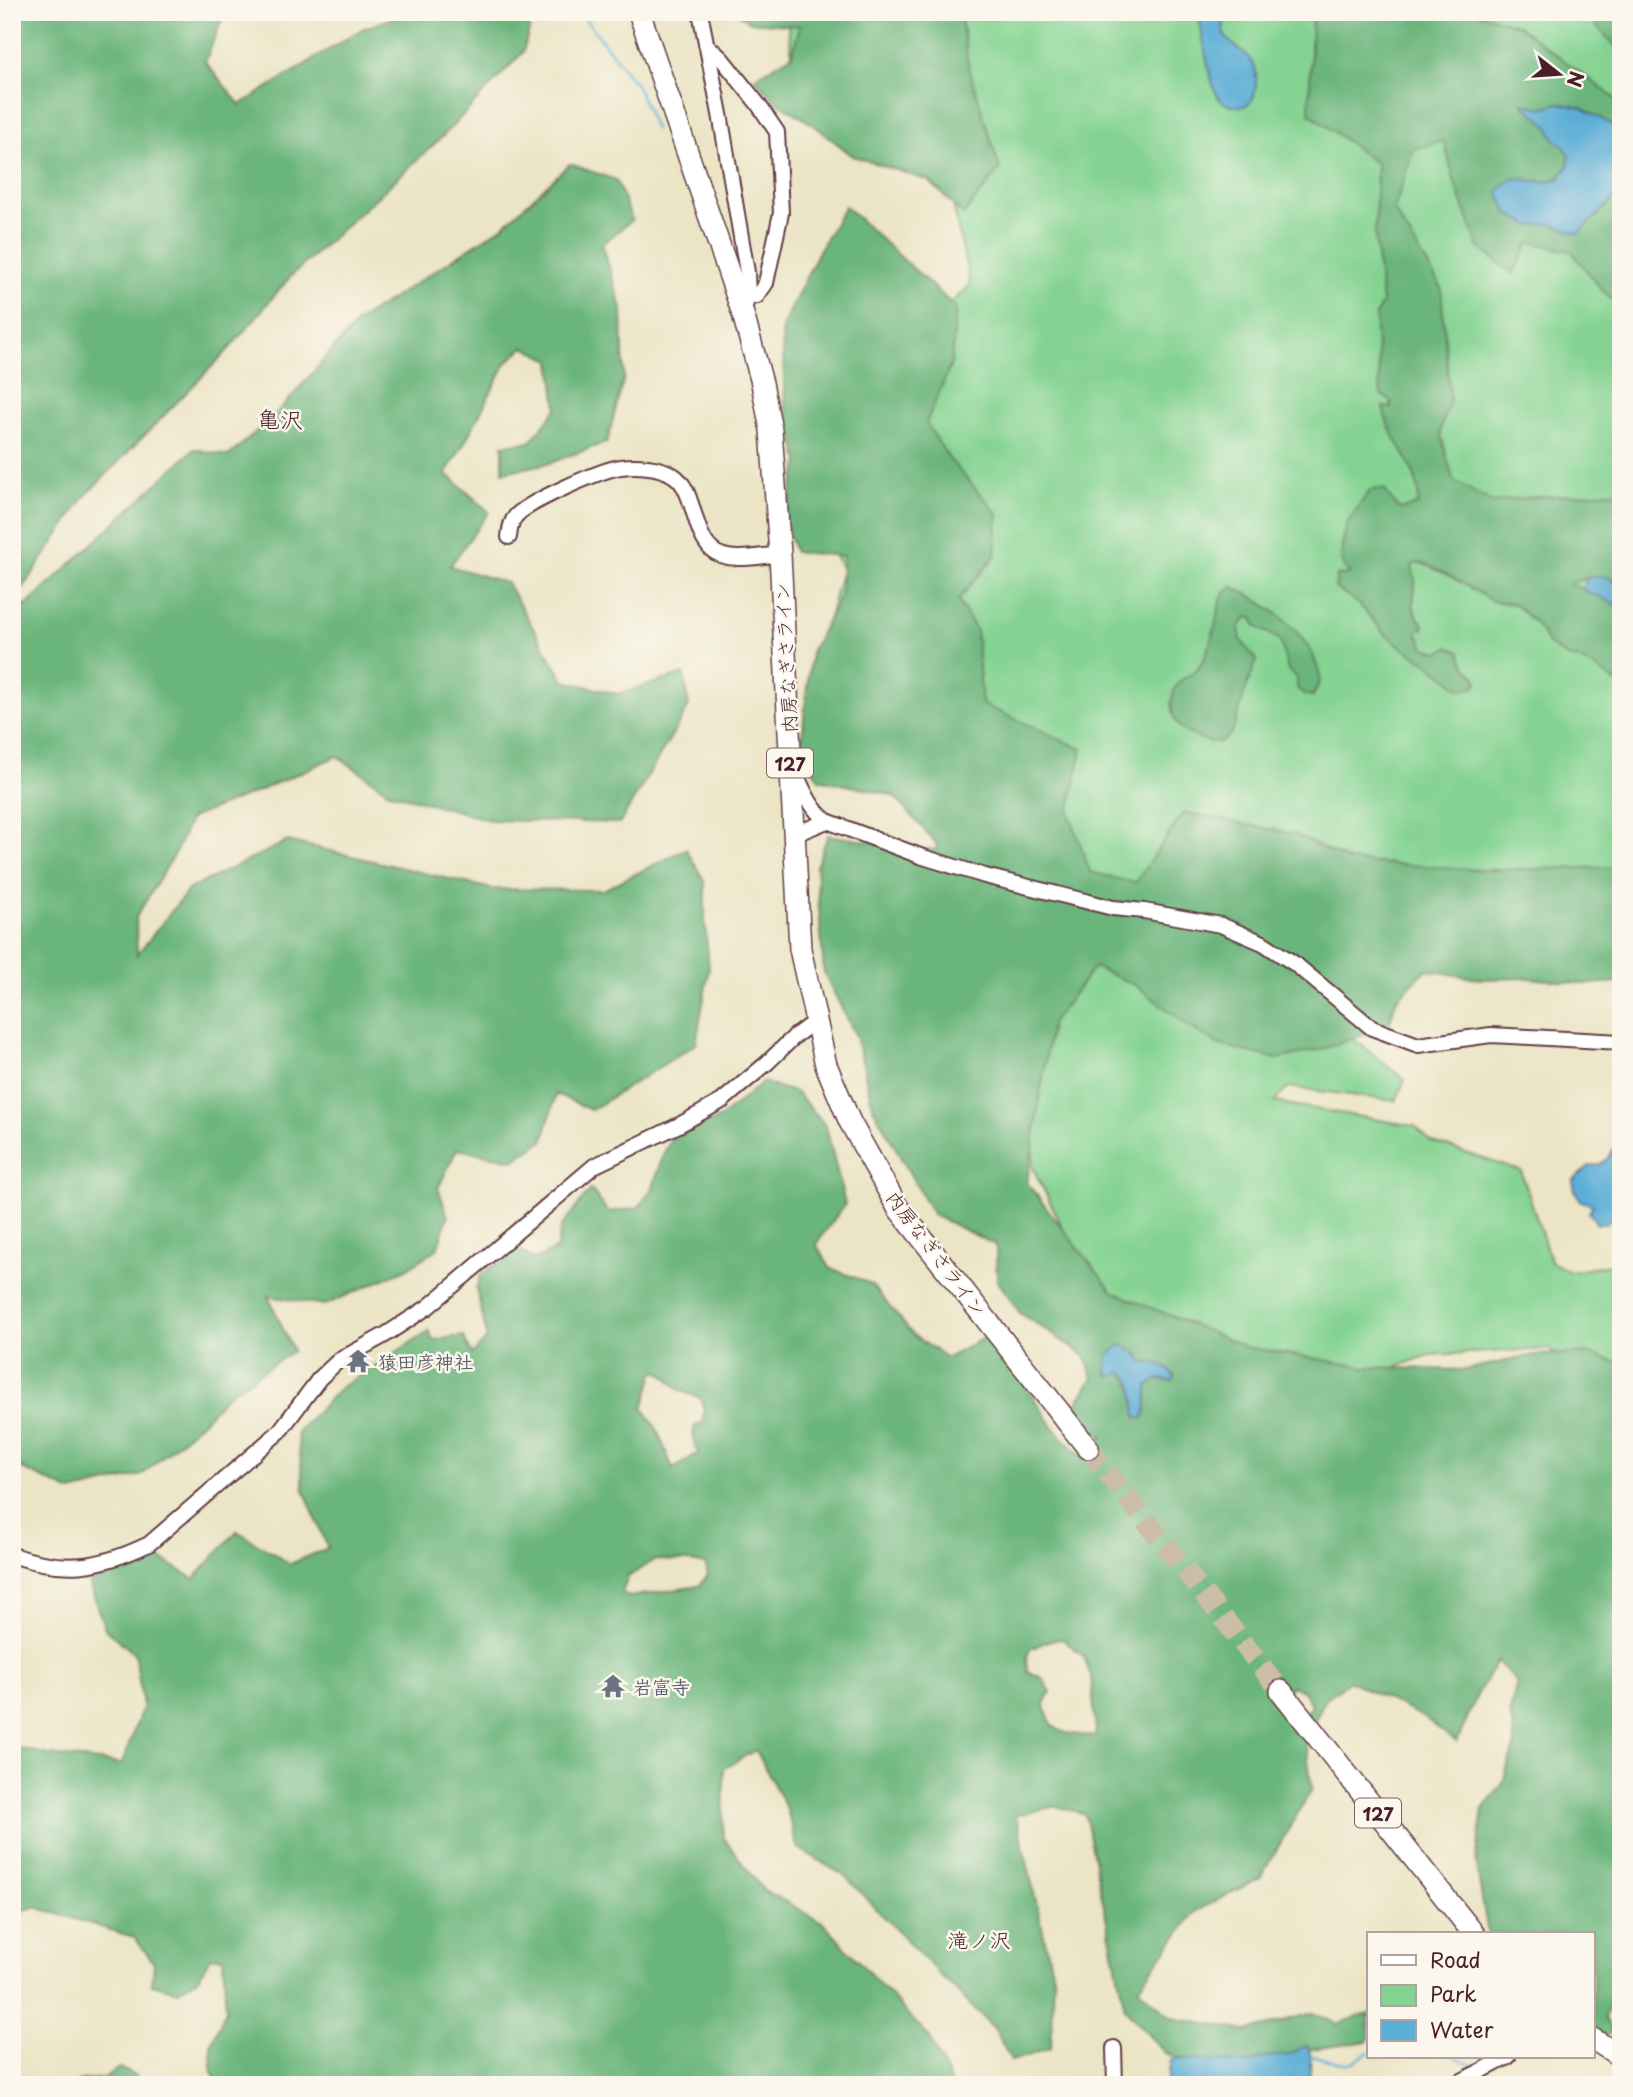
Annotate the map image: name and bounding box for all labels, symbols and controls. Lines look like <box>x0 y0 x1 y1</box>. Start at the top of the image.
north arrow <box>1524 38 1594 108</box>
text: N <box>1561 68 1592 91</box>
district label: 亀沢 <box>257 401 303 436</box>
street label: 内房なぎさライン <box>767 582 803 734</box>
road number: 127 <box>767 748 813 778</box>
street label: 内房なぎさライン <box>880 1184 994 1322</box>
temple icon: 猿田彦神社 <box>344 1347 372 1375</box>
place label: 猿田彦神社 <box>378 1347 473 1375</box>
temple icon: 岩富寺 <box>599 1672 627 1700</box>
place label: 岩富寺 <box>633 1672 690 1700</box>
road number: 127 <box>1355 1798 1401 1828</box>
district label: 滝ノ沢 <box>948 1923 1011 1955</box>
legend <box>1367 1932 1594 2058</box>
text: Road <box>1430 1943 1481 1975</box>
text: Park <box>1430 1977 1477 2009</box>
text: Water <box>1430 2013 1494 2045</box>

